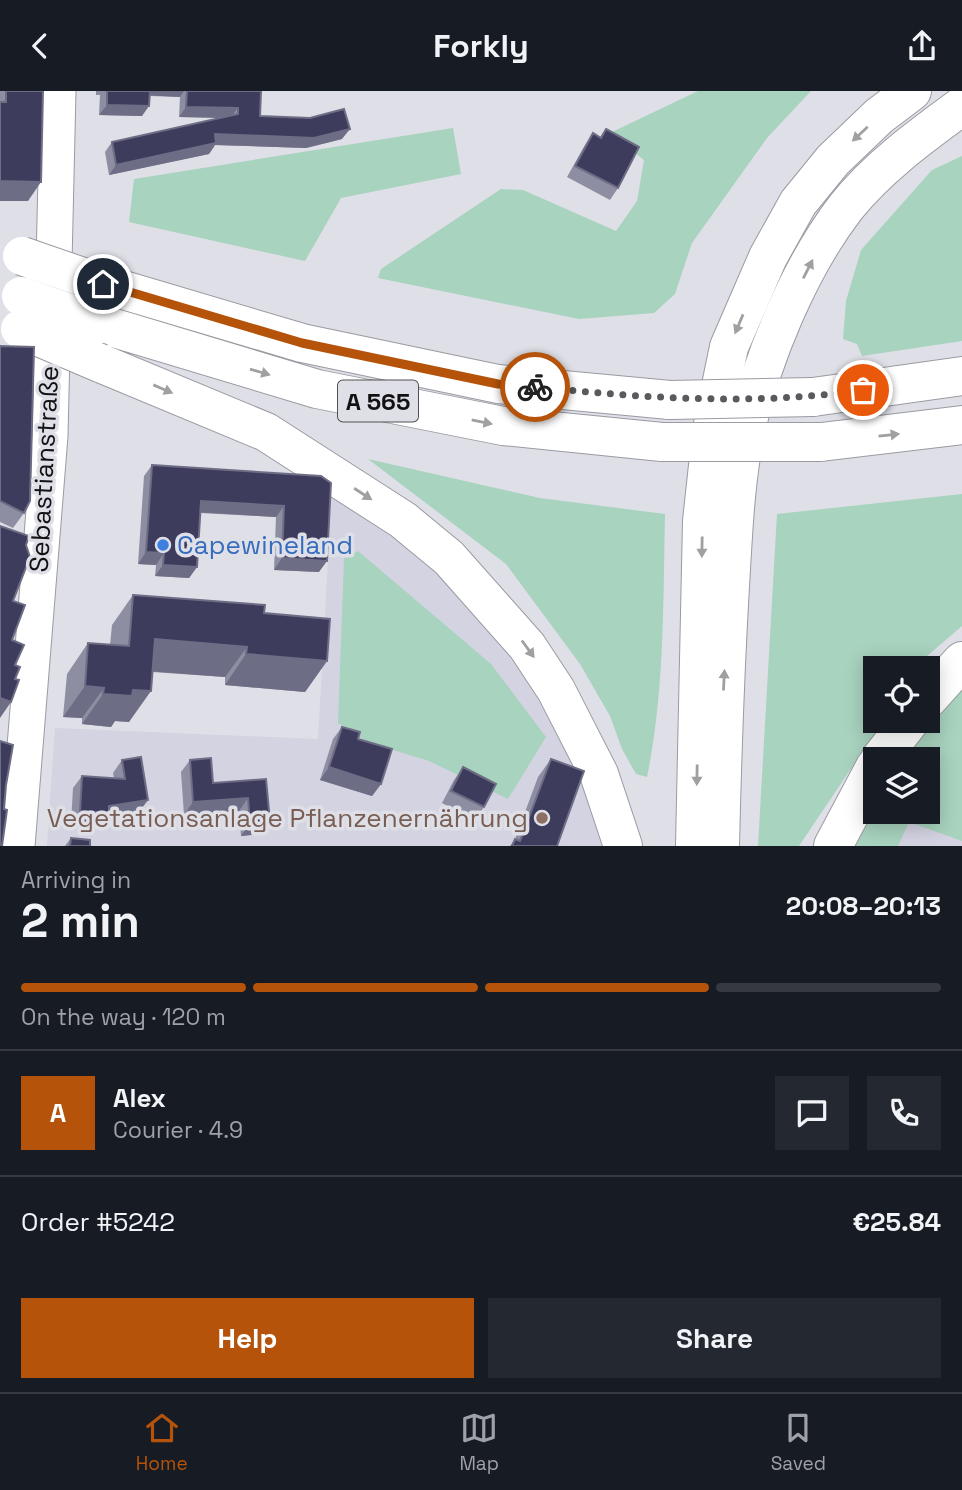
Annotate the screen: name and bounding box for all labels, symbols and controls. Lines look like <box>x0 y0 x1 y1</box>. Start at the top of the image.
text: Forkly <box>433 26 529 66</box>
icon: back <box>21 27 59 65</box>
icon: share <box>903 27 941 65</box>
one-way arrow <box>852 126 869 142</box>
pin <box>73 254 133 314</box>
one-way arrow <box>802 259 813 279</box>
icon: home <box>84 265 122 303</box>
one-way arrow <box>733 314 745 334</box>
courier <box>500 352 570 422</box>
pin <box>833 360 893 420</box>
street label: Sebastianstraße <box>22 365 66 573</box>
one-way arrow <box>250 368 271 378</box>
icon: bike <box>516 368 554 406</box>
icon: bag <box>844 371 882 409</box>
road number: A 565 <box>338 381 418 421</box>
one-way arrow <box>152 384 173 395</box>
one-way arrow <box>471 416 493 427</box>
one-way arrow <box>878 429 900 440</box>
one-way arrow <box>354 488 373 501</box>
place label: Capewineland <box>177 528 353 562</box>
marker: Capewineland <box>155 537 171 553</box>
one-way arrow <box>696 537 707 559</box>
one-way arrow <box>521 640 535 658</box>
map controls <box>863 656 940 824</box>
button: locate <box>863 656 940 733</box>
one-way arrow <box>719 669 730 691</box>
button: layers <box>863 747 940 824</box>
one-way arrow <box>691 764 702 786</box>
place label: Vegetationsanlage Pflanzenernährung <box>47 801 528 835</box>
marker: Vegetationsanlage Pflanzenernährung <box>534 810 550 826</box>
text: Arriving in <box>21 865 131 895</box>
text: 20:08–20:13 <box>786 889 941 923</box>
text: 2 min <box>21 892 140 950</box>
text: On the way · 120 m <box>21 1002 226 1032</box>
button: chat <box>775 1076 849 1150</box>
button: phone <box>867 1076 941 1150</box>
text: Alex <box>113 1081 166 1115</box>
text: A <box>50 1096 66 1130</box>
text: Courier · 4.9 <box>113 1115 243 1145</box>
text: Order #5242 <box>21 1205 175 1239</box>
text: €25.84 <box>852 1205 941 1239</box>
button: Help <box>21 1298 474 1378</box>
button: Share <box>488 1298 941 1378</box>
tab: Home <box>136 1409 188 1476</box>
tab: Map <box>459 1409 499 1476</box>
tab: Saved <box>771 1409 826 1476</box>

